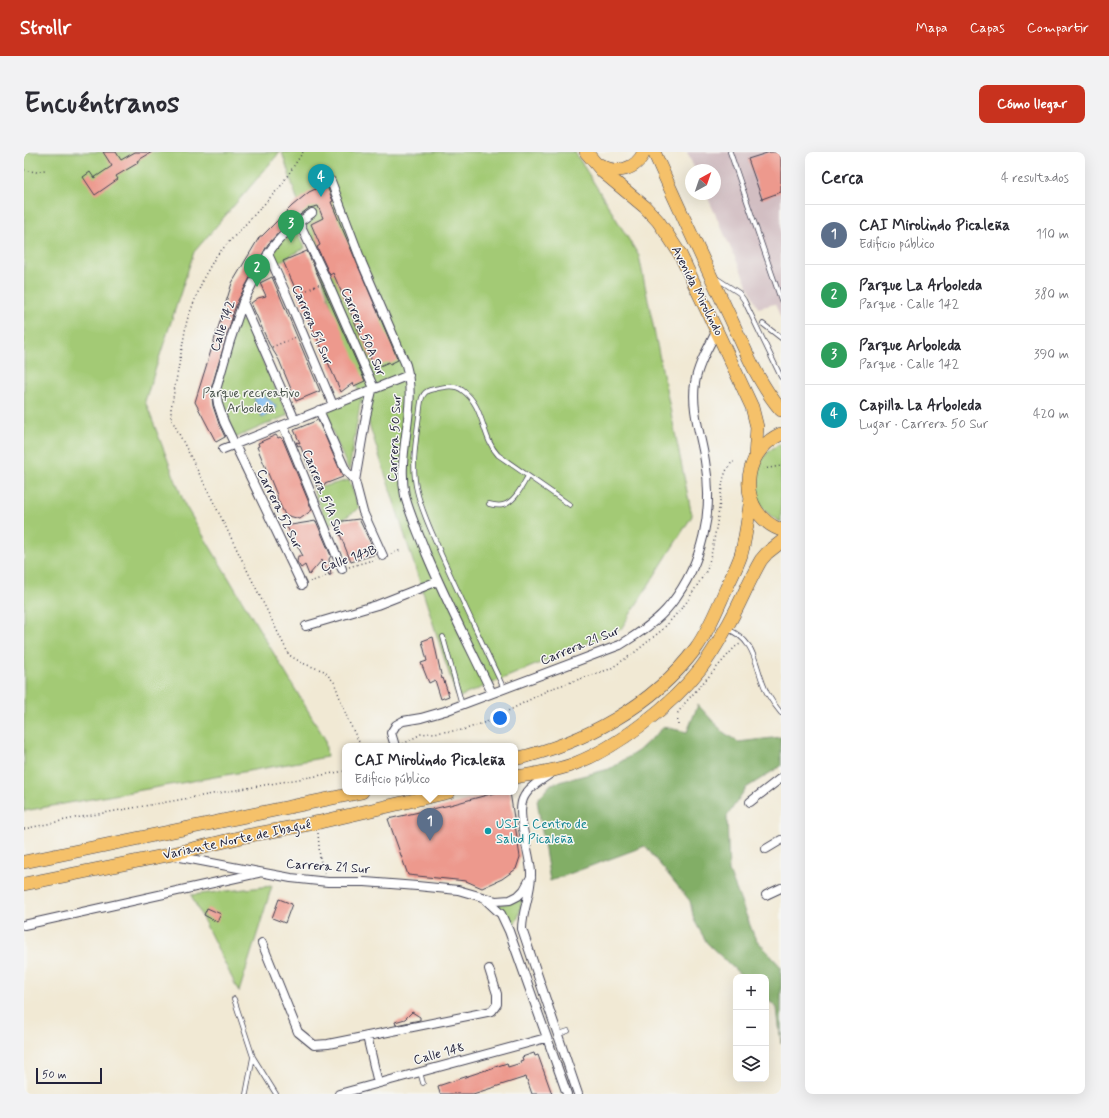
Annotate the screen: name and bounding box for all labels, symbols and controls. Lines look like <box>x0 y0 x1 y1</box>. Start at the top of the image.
text: Strollr <box>20 16 71 41</box>
text: Mapa <box>916 19 948 37</box>
text: Capas <box>970 19 1005 37</box>
text: Compartir <box>1027 19 1089 37</box>
button: Cómo llegar <box>979 85 1085 123</box>
text: Encuéntranos <box>24 86 180 123</box>
pin: 4 <box>308 164 334 197</box>
north arrow <box>685 164 721 200</box>
text: Cerca <box>821 167 864 189</box>
text: 4 resultados <box>1001 170 1069 187</box>
pin: 3 <box>278 210 304 243</box>
text: CAI Mirolindo Picaleña <box>859 216 1010 236</box>
text: 1 <box>831 226 837 243</box>
text: 110 m <box>1036 226 1069 243</box>
text: Edificio público <box>859 236 935 253</box>
street label: Avenida Mirolindo <box>667 243 727 339</box>
pin: 2 <box>244 254 270 287</box>
text: Parque La Arboleda <box>859 276 982 296</box>
street label: Carrera 51 Sur <box>287 282 337 368</box>
street label: Carrera 50A Sur <box>337 285 390 379</box>
text: 2 <box>831 286 837 303</box>
text: 380 m <box>1034 286 1069 303</box>
text: Parque · Calle 142 <box>859 296 959 313</box>
street label: Calle 142 <box>207 298 239 354</box>
text: Parque Arboleda <box>859 336 962 356</box>
text: 3 <box>831 346 837 363</box>
text: 390 m <box>1034 346 1069 363</box>
text: Parque · Calle 142 <box>859 356 959 373</box>
park label: Parque recreativo Arboleda <box>202 385 300 417</box>
street label: Carrera 50 Sur <box>384 393 406 482</box>
text: Capilla La Arboleda <box>859 396 982 416</box>
text: 4 <box>830 406 838 423</box>
text: 420 m <box>1033 406 1069 423</box>
text: Lugar · Carrera 50 Sur <box>859 416 988 433</box>
street label: Carrera 51A Sur <box>298 447 348 540</box>
street label: Carrera 52 Sur <box>252 466 306 552</box>
street label: Calle 143B <box>318 541 380 577</box>
street label: Carrera 21 Sur <box>538 622 623 670</box>
your location <box>490 708 510 728</box>
popup <box>342 743 518 795</box>
text: CAI Mirolindo Picaleña <box>355 751 505 771</box>
text: Edificio público <box>355 771 430 788</box>
pin: 1 <box>417 808 443 841</box>
street label: Variante Norte de Ibagué <box>162 816 313 866</box>
place label: USI - Centro de Salud Picaleña <box>496 816 587 848</box>
marker: USI - Centro de Salud Picaleña <box>483 826 493 836</box>
street label: Carrera 21 Sur <box>286 856 371 878</box>
map controls <box>733 974 769 1082</box>
button: + <box>733 974 769 1010</box>
button: − <box>733 1010 769 1046</box>
street label: Calle 148 <box>412 1039 466 1069</box>
button: layers <box>733 1046 769 1082</box>
scale bar <box>36 1066 102 1085</box>
text: 50 m <box>42 1068 67 1082</box>

